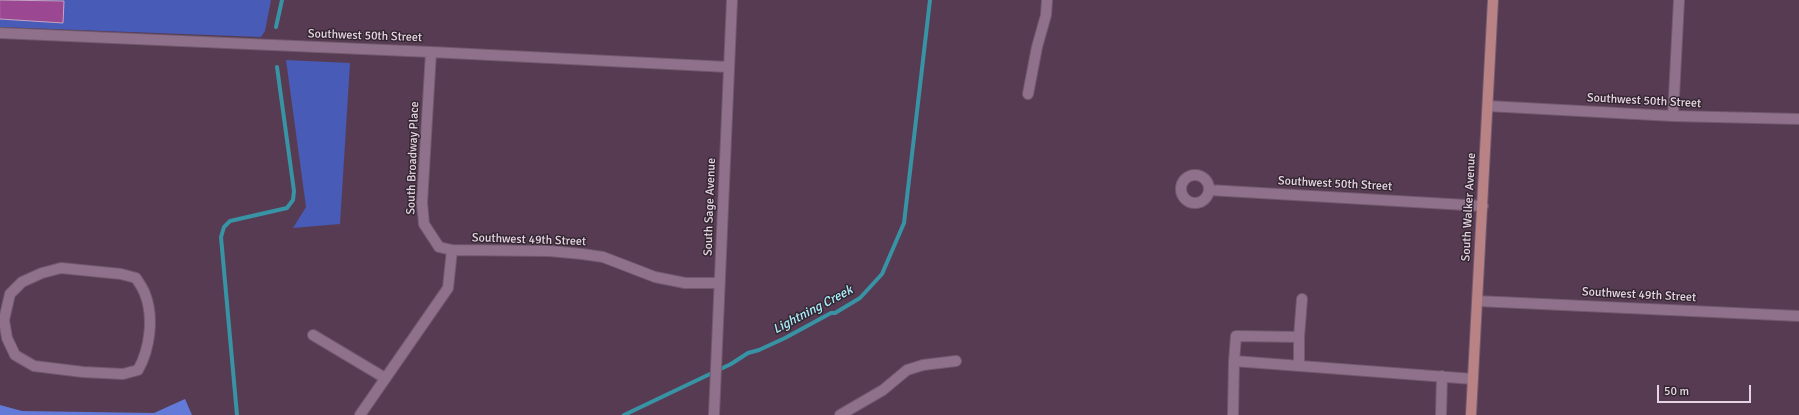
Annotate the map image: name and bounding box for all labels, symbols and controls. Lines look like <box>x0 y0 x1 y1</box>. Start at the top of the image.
street label: Southwest 50th Street <box>308 27 422 45</box>
street label: Southwest 50th Street <box>1587 91 1701 111</box>
street label: South Broadway Place <box>404 101 422 215</box>
street label: South Walker Avenue <box>1459 152 1479 262</box>
street label: South Sage Avenue <box>701 158 719 256</box>
street label: Southwest 50th Street <box>1278 174 1392 194</box>
street label: Southwest 49th Street <box>472 231 586 249</box>
water label: Lightning Creek <box>771 282 855 338</box>
street label: Southwest 49th Street <box>1582 285 1696 305</box>
scale bar <box>1659 377 1753 403</box>
text: 50 m <box>1664 384 1689 399</box>

